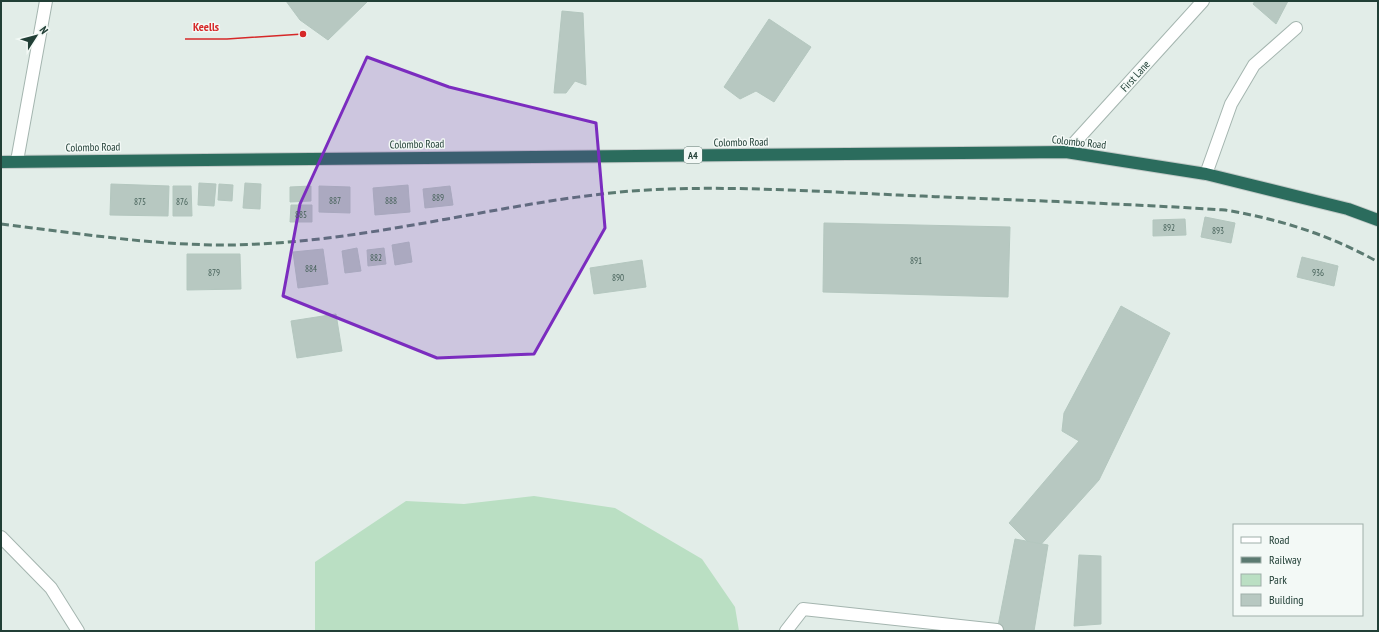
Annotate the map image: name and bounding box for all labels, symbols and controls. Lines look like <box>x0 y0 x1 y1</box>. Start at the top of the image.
callout: Keells <box>185 15 227 39</box>
north arrow <box>16 16 56 56</box>
text: Keells <box>193 19 219 34</box>
text: N <box>37 24 52 37</box>
street label: First Lane <box>1117 57 1153 95</box>
street label: Colombo Road <box>1051 132 1107 152</box>
street label: Colombo Road <box>714 135 769 149</box>
street label: Colombo Road <box>390 137 445 151</box>
street label: Colombo Road <box>66 140 121 154</box>
road number: A4 <box>684 147 702 163</box>
house number: 889 <box>432 192 444 203</box>
house number: 887 <box>329 195 341 206</box>
house number: 888 <box>385 195 397 206</box>
house number: 875 <box>134 196 146 207</box>
house number: 876 <box>176 196 188 207</box>
house number: 885 <box>295 209 307 220</box>
house number: 892 <box>1163 222 1175 233</box>
house number: 893 <box>1212 225 1224 236</box>
house number: 882 <box>370 252 382 263</box>
house number: 891 <box>910 255 922 266</box>
house number: 884 <box>305 263 317 274</box>
house number: 879 <box>208 267 220 278</box>
house number: 936 <box>1312 267 1324 278</box>
house number: 890 <box>612 272 624 283</box>
legend <box>1233 524 1363 616</box>
text: Road <box>1269 532 1289 547</box>
text: Railway <box>1269 552 1302 567</box>
text: Park <box>1269 572 1287 587</box>
text: Building <box>1269 592 1304 607</box>

